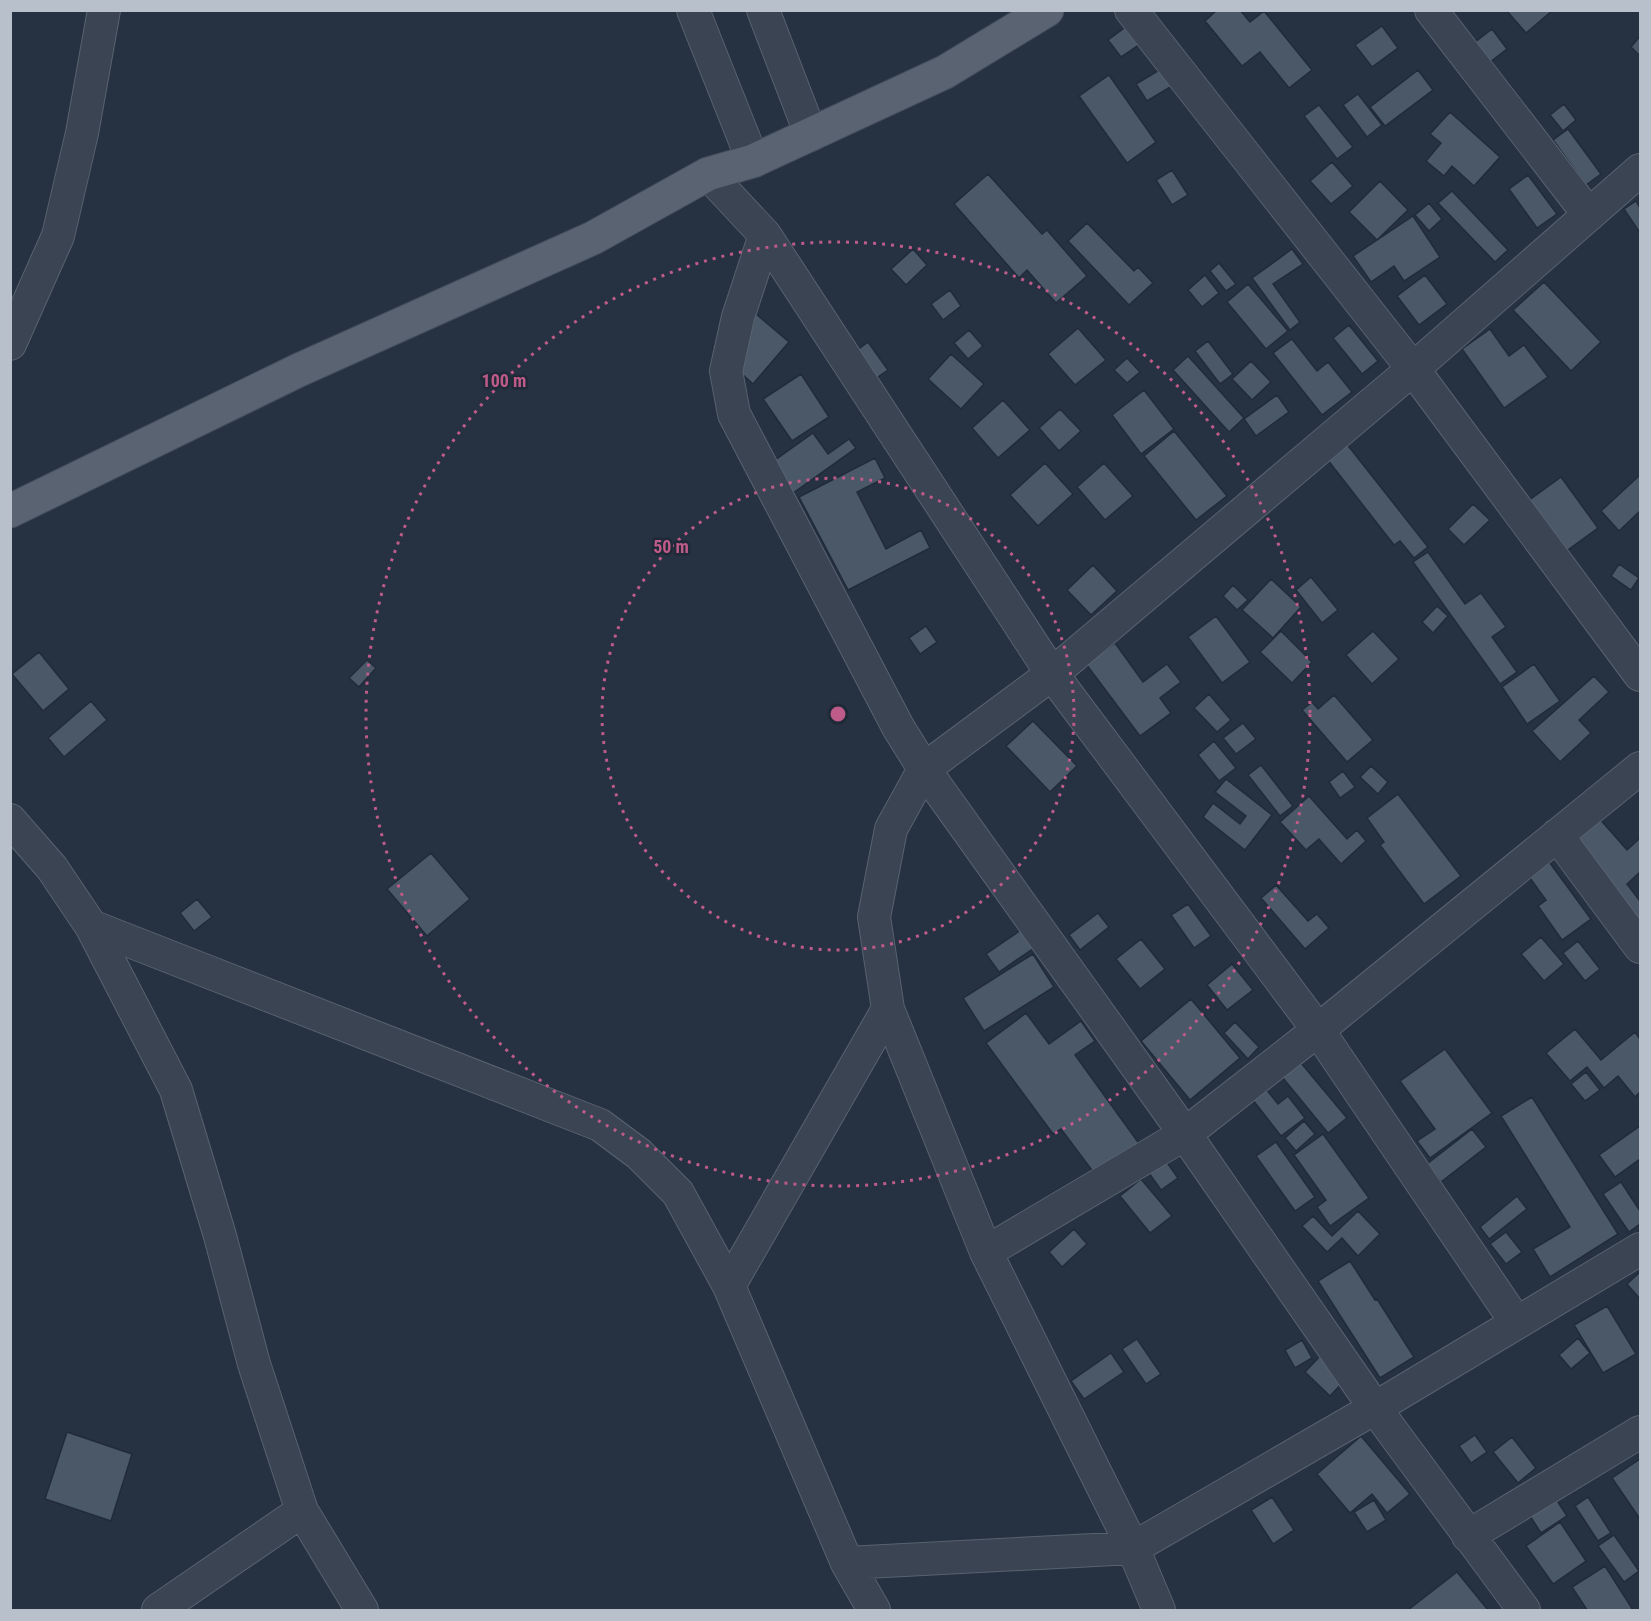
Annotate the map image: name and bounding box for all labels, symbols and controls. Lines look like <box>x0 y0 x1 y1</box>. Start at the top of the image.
text: 100 m <box>482 370 526 391</box>
text: 50 m <box>653 536 689 557</box>
centre of rings <box>828 704 848 724</box>

